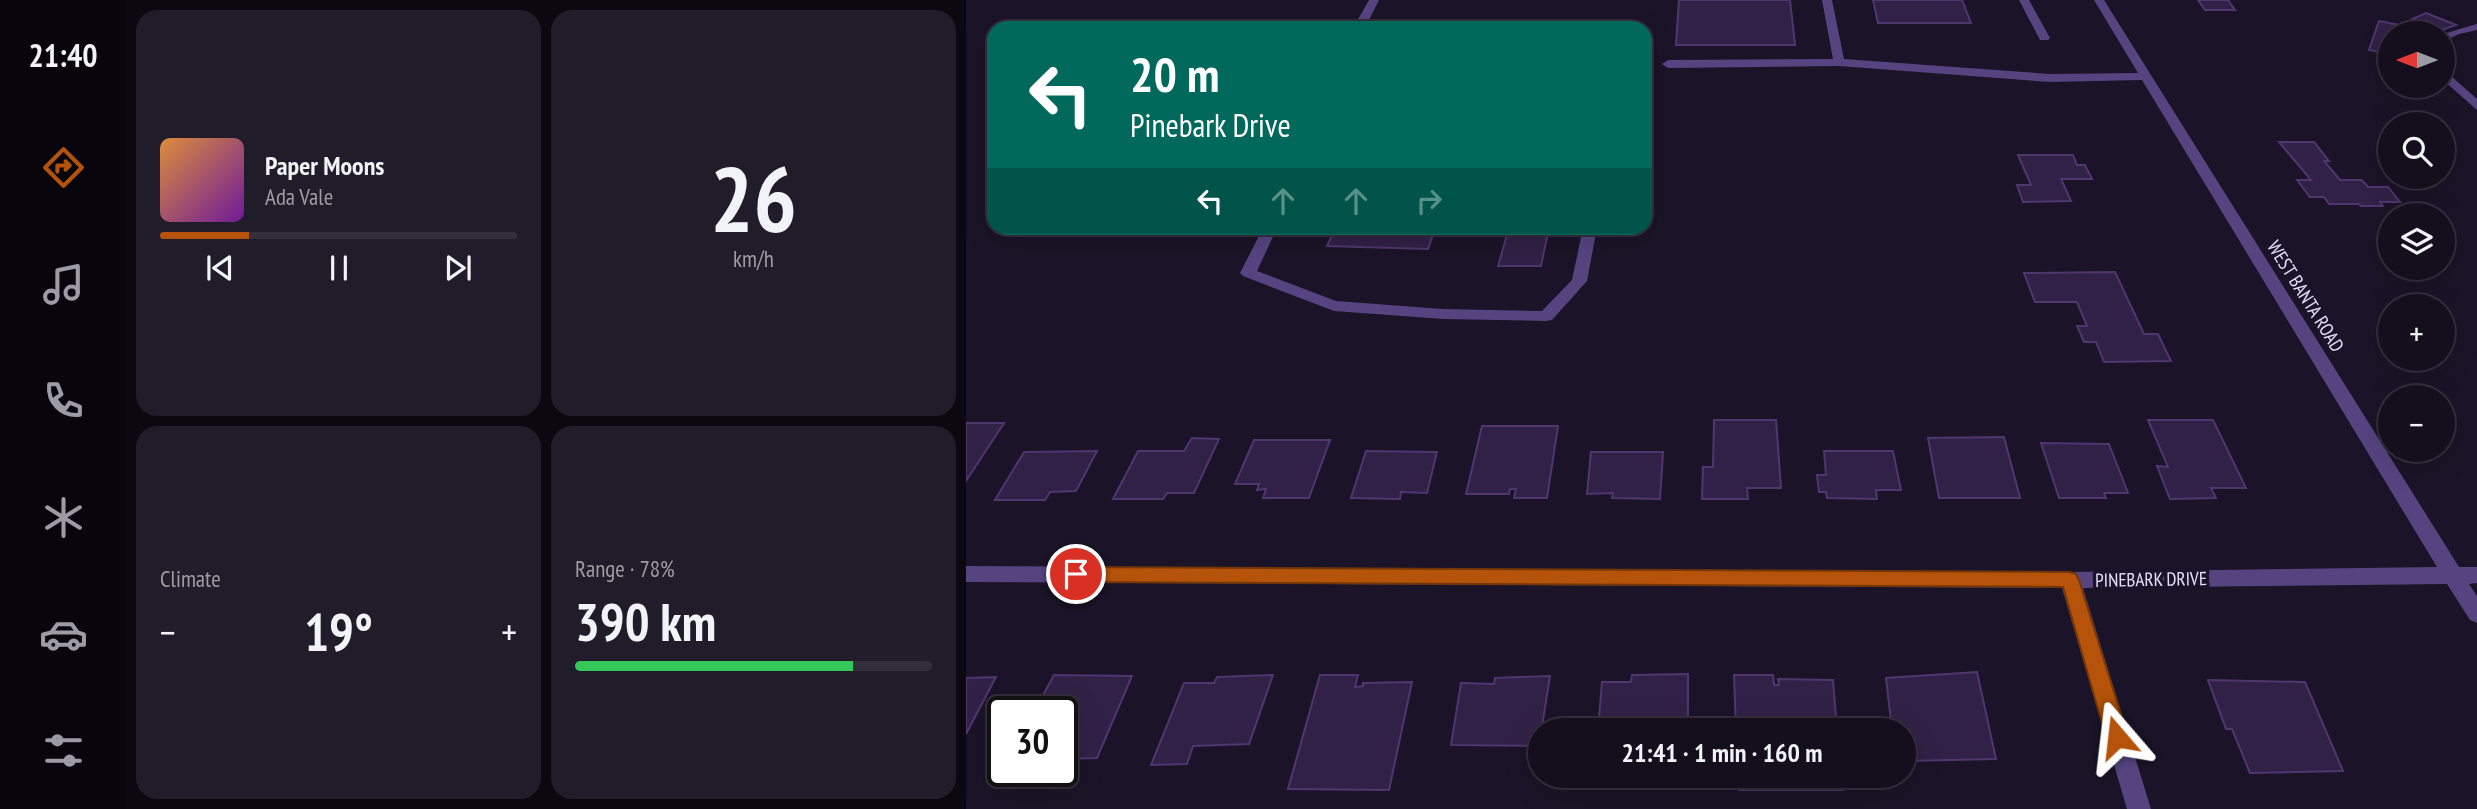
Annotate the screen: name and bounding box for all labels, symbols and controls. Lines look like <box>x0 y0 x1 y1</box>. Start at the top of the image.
north arrow <box>2378 21 2455 98</box>
map controls <box>2378 21 2455 462</box>
text: 21:40 <box>28 34 98 76</box>
text: 20 m <box>1130 42 1219 106</box>
icon: left <box>1015 49 1106 140</box>
text: Pinebark Drive <box>1130 104 1291 146</box>
button: search <box>2378 112 2455 189</box>
text: 26 <box>710 139 797 257</box>
icon: directions <box>39 143 88 192</box>
text: Paper Moons <box>265 149 384 182</box>
text: Ada Vale <box>265 182 333 211</box>
icon: left <box>1191 182 1229 220</box>
icon: ahead <box>1264 182 1302 220</box>
icon: ahead <box>1337 182 1375 220</box>
icon: right <box>1410 182 1448 220</box>
button: layers <box>2378 203 2455 280</box>
street label: WEST BANTA ROAD <box>2262 236 2350 356</box>
text: km/h <box>733 244 774 273</box>
icon: previous <box>201 249 239 287</box>
icon: pause <box>320 249 358 287</box>
icon: next <box>439 249 477 287</box>
icon: music <box>39 260 88 309</box>
button: + <box>2378 294 2455 371</box>
icon: phone <box>39 376 88 425</box>
button: − <box>2378 385 2455 462</box>
icon: climate <box>39 493 88 542</box>
pin <box>1046 544 1106 604</box>
text: Range · 78% <box>575 554 675 583</box>
icon: arrive <box>1057 555 1095 593</box>
text: Climate <box>160 564 221 593</box>
street label: PINEBARK DRIVE <box>2095 566 2207 592</box>
text: 390 km <box>575 588 716 655</box>
text: 19° <box>304 598 373 665</box>
text: − <box>160 607 176 656</box>
text: + <box>501 607 517 656</box>
icon: car <box>39 610 88 659</box>
speed limit sign: 30 <box>987 696 1078 787</box>
position arrow <box>2080 700 2154 774</box>
icon: filters <box>39 726 88 775</box>
text: 21:41 · 1 min · 160 m <box>1622 736 1822 769</box>

